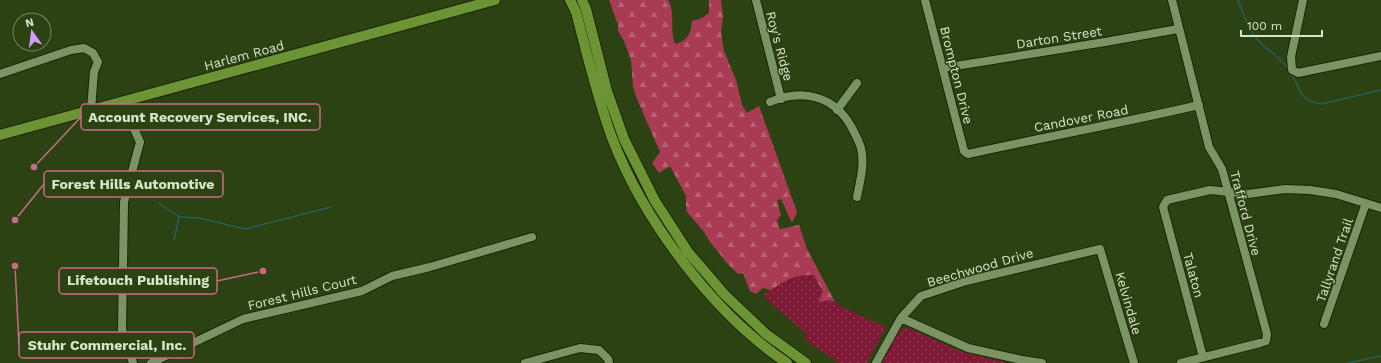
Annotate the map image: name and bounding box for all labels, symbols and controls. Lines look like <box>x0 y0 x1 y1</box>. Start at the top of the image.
street label: Roy's Ridge <box>763 10 796 83</box>
north arrow <box>12 12 52 52</box>
scale bar <box>1241 12 1322 38</box>
text: N <box>24 15 35 30</box>
text: 100 m <box>1247 19 1282 33</box>
street label: Darton Street <box>1015 23 1104 52</box>
street label: Brompton Drive <box>937 25 976 125</box>
street label: Harlem Road <box>203 38 286 73</box>
street label: Candover Road <box>1033 102 1130 135</box>
callout: Account Recovery Services, INC. <box>81 104 320 130</box>
text: Account Recovery Services, INC. <box>88 109 312 125</box>
street label: Trafford Drive <box>1227 169 1264 257</box>
callout: Forest Hills Automotive <box>44 171 223 197</box>
text: Forest Hills Automotive <box>52 176 214 192</box>
street label: Tallyrand Trail <box>1313 216 1356 304</box>
street label: Beechwood Drive <box>925 245 1035 290</box>
street label: Talaton <box>1180 251 1207 299</box>
callout: Lifetouch Publishing <box>59 268 217 294</box>
street label: Kelvindale <box>1112 270 1145 336</box>
text: Lifetouch Publishing <box>67 272 209 288</box>
street label: Forest Hills Court <box>246 272 359 313</box>
callout: Stuhr Commercial, Inc. <box>19 332 194 358</box>
text: Stuhr Commercial, Inc. <box>28 337 186 353</box>

